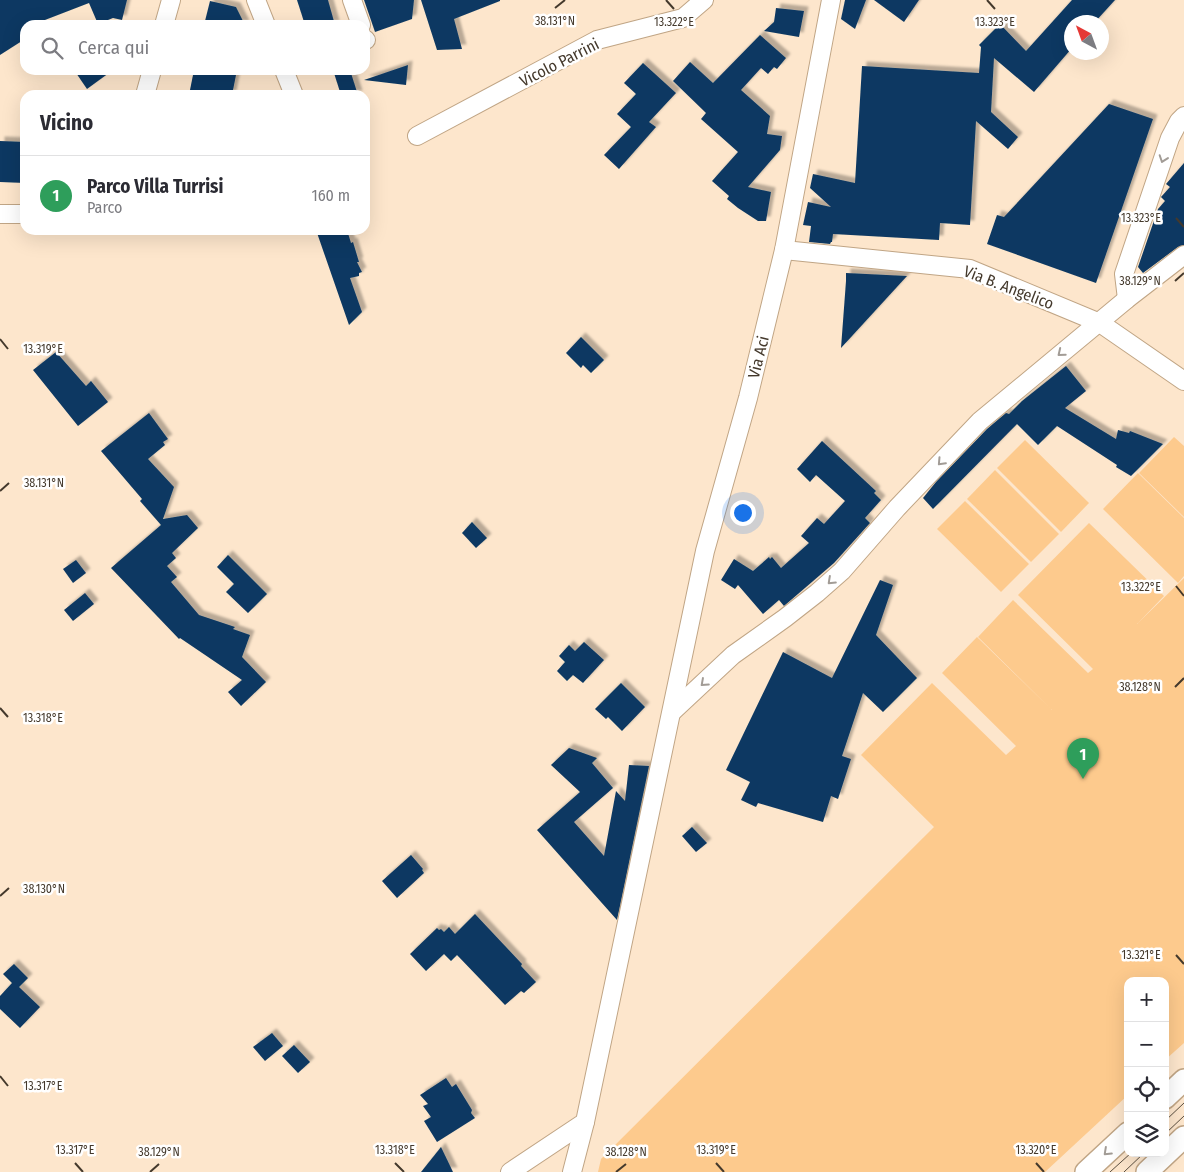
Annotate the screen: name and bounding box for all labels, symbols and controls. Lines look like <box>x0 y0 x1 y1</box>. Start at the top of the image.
text: 38.131°N <box>535 14 575 28</box>
text: 13.322°E <box>654 15 694 29</box>
text: 13.323°E <box>975 15 1015 29</box>
north arrow <box>1064 15 1109 60</box>
search box <box>20 20 370 75</box>
icon: search <box>38 34 66 62</box>
street label: Vicolo Parrini <box>516 34 602 91</box>
text: Cerca qui <box>78 36 149 59</box>
text: Vicino <box>40 110 93 136</box>
one-way arrow <box>1159 155 1169 163</box>
text: Parco Villa Turrisi <box>87 175 223 198</box>
text: 1 <box>53 186 59 205</box>
text: 160 m <box>311 186 350 205</box>
text: Parco <box>87 198 122 217</box>
text: 13.323°E <box>1121 211 1161 225</box>
street label: Via B. Angelico <box>961 262 1057 313</box>
text: 38.129°N <box>1119 274 1161 288</box>
street label: Via Aci <box>744 334 773 380</box>
text: 13.319°E <box>23 342 63 356</box>
one-way arrow <box>1058 348 1067 357</box>
one-way arrow <box>938 457 947 466</box>
text: 38.131°N <box>24 476 64 490</box>
your location <box>730 500 756 526</box>
one-way arrow <box>827 575 836 584</box>
text: 13.322°E <box>1121 580 1161 594</box>
one-way arrow <box>701 677 710 686</box>
text: 38.128°N <box>1119 680 1161 694</box>
text: 13.318°E <box>23 711 63 725</box>
pin: 1 <box>1067 738 1099 779</box>
text: 38.130°N <box>23 882 65 896</box>
text: 13.321°E <box>1121 948 1161 962</box>
map controls <box>1124 977 1169 1157</box>
button: + <box>1124 977 1169 1022</box>
button: − <box>1124 1022 1169 1067</box>
button: locate <box>1124 1067 1169 1112</box>
text: 13.317°E <box>24 1079 63 1093</box>
button: layers <box>1124 1112 1169 1157</box>
text: 13.317°E <box>56 1143 95 1157</box>
text: 13.318°E <box>375 1143 415 1157</box>
text: 13.319°E <box>696 1143 736 1157</box>
text: 13.320°E <box>1016 1143 1057 1157</box>
text: 38.129°N <box>138 1145 180 1159</box>
text: 38.128°N <box>605 1145 647 1159</box>
one-way arrow <box>1103 1146 1112 1155</box>

